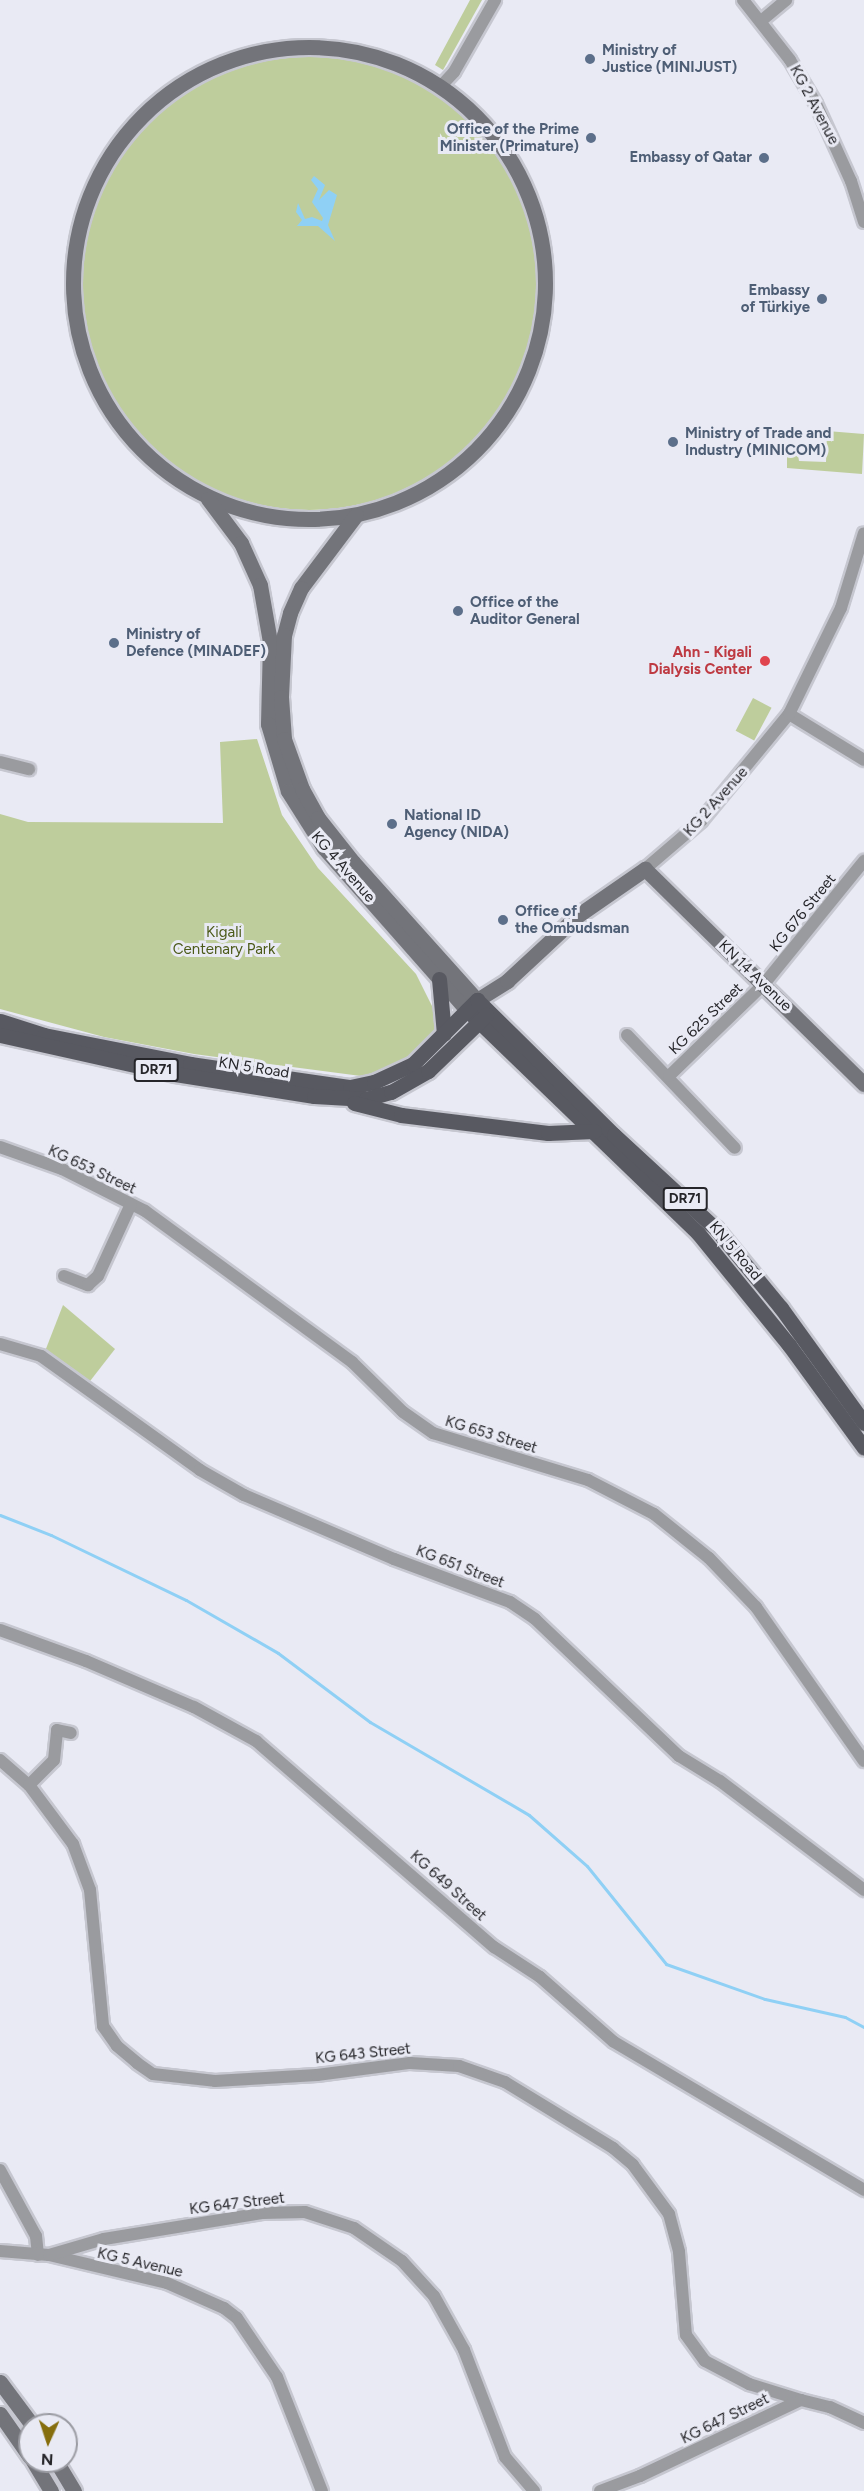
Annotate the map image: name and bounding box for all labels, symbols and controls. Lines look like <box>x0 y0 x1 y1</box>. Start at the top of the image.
place label: Ministry of Justice (MINIJUST) <box>602 41 737 76</box>
marker: Ministry of Justice (MINIJUST) <box>583 52 597 66</box>
street label: KG 2 Avenue <box>786 62 842 148</box>
place label: Office of the Prime Minister (Primature) <box>440 120 579 155</box>
marker: Office of the Prime Minister (Primature) <box>584 131 598 145</box>
place label: Embassy of Qatar <box>629 149 752 167</box>
marker: Embassy of Qatar <box>757 151 771 165</box>
place label: Embassy of Türkiye <box>741 281 810 316</box>
marker: Embassy of Türkiye <box>815 292 829 306</box>
place label: Ministry of Trade and Industry (MINICOM) <box>685 424 831 459</box>
marker: Ministry of Trade and Industry (MINICOM) <box>666 435 680 449</box>
place label: Office of the Auditor General <box>470 593 580 628</box>
marker: Office of the Auditor General <box>451 604 465 618</box>
place label: Ministry of Defence (MINADEF) <box>126 625 266 660</box>
marker: Ministry of Defence (MINADEF) <box>107 636 121 650</box>
place label: Ahn - Kigali Dialysis Center <box>648 643 752 678</box>
marker: Ahn - Kigali Dialysis Center <box>756 652 774 670</box>
street label: KG 2 Avenue <box>680 764 752 840</box>
place label: National ID Agency (NIDA) <box>404 806 509 841</box>
marker: National ID Agency (NIDA) <box>385 817 399 831</box>
street label: KG 4 Avenue <box>307 828 379 906</box>
street label: KG 676 Street <box>766 870 840 956</box>
place label: Office of the Ombudsman <box>515 902 629 937</box>
marker: Office of the Ombudsman <box>496 913 510 927</box>
park label: Kigali Centenary Park <box>173 923 275 958</box>
street label: KN 14 Avenue <box>715 937 795 1015</box>
street label: KG 625 Street <box>665 979 747 1059</box>
street label: KN 5 Road <box>217 1054 291 1082</box>
road number: DR71 <box>134 1059 178 1081</box>
street label: KG 653 Street <box>45 1142 139 1198</box>
road number: DR71 <box>662 1188 708 1210</box>
street label: KN 5 Road <box>705 1218 765 1284</box>
street label: KG 653 Street <box>443 1412 539 1458</box>
street label: KG 651 Street <box>413 1542 507 1592</box>
street label: KG 649 Street <box>406 1847 490 1925</box>
street label: KG 643 Street <box>314 2040 412 2068</box>
street label: KG 647 Street <box>188 2189 286 2219</box>
street label: KG 5 Avenue <box>95 2244 185 2282</box>
street label: KG 647 Street <box>678 2390 772 2448</box>
north arrow <box>18 2413 78 2473</box>
text: N <box>40 2450 54 2469</box>

